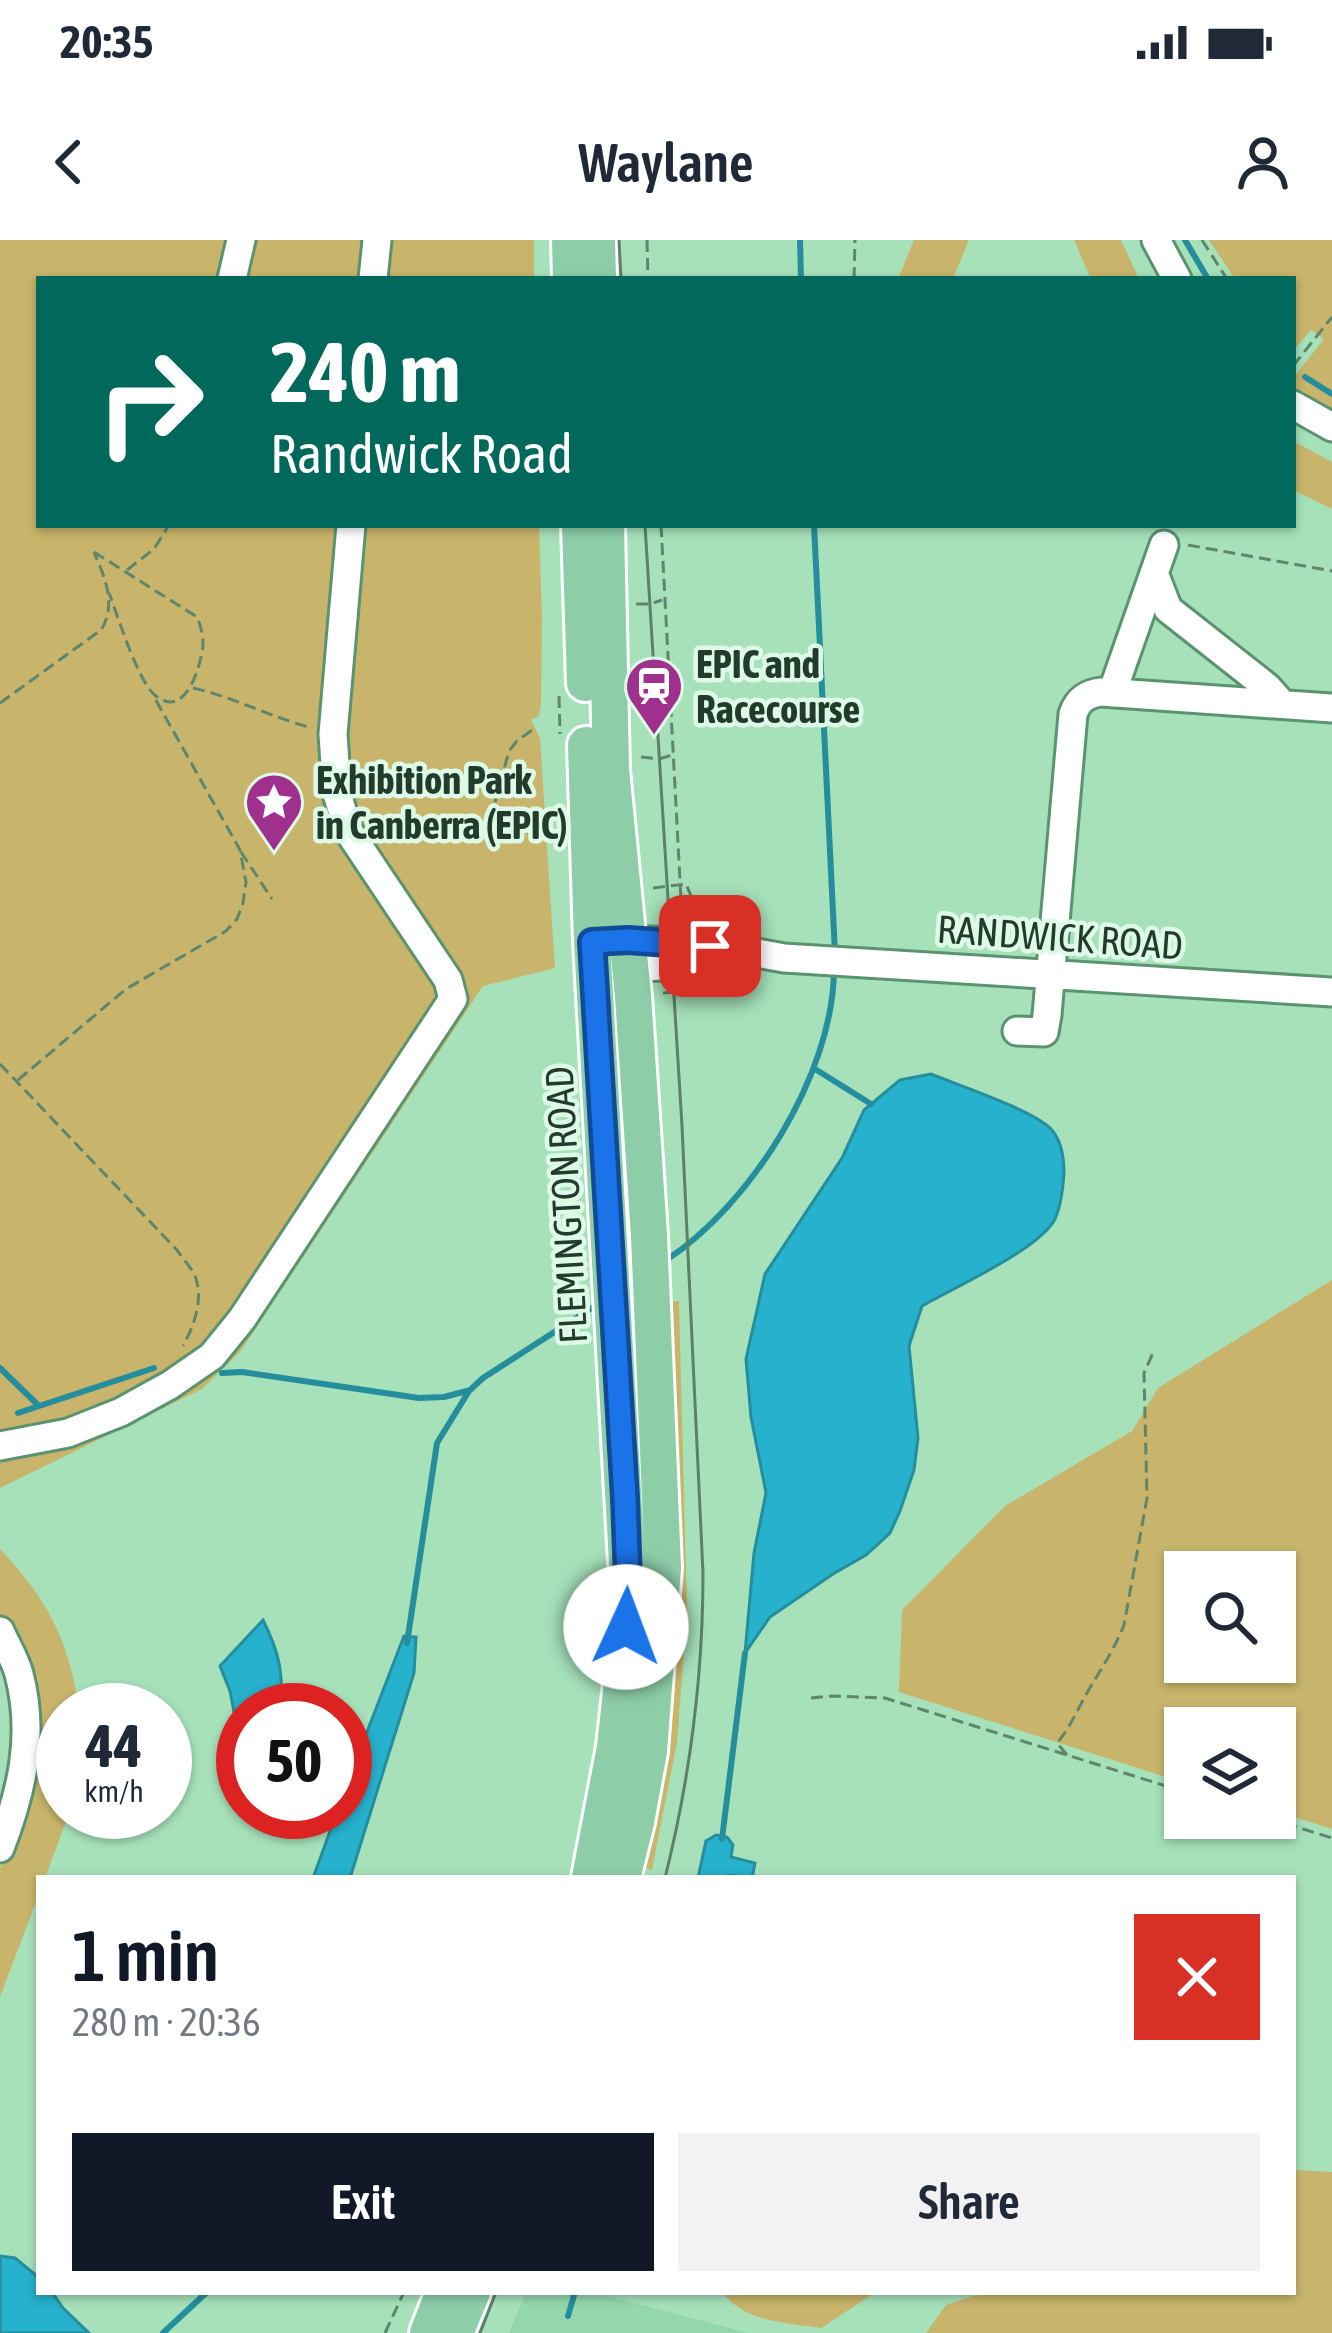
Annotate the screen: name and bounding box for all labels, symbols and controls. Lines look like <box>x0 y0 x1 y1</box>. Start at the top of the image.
text: 20:35 <box>60 16 154 68</box>
icon: back <box>36 129 102 195</box>
icon: person <box>1230 129 1296 195</box>
text: Waylane <box>578 132 754 193</box>
icon: right <box>72 324 228 480</box>
text: 240 m <box>270 324 460 420</box>
text: Randwick Road <box>270 423 573 484</box>
place label: EPIC and Racecourse <box>696 642 860 731</box>
station icon: EPIC and Racecourse <box>623 655 685 737</box>
place label: Exhibition Park in Canberra (EPIC) <box>316 758 568 847</box>
place icon: Exhibition Park in Canberra (EPIC) <box>243 771 305 853</box>
pin <box>659 895 761 997</box>
street label: RANDWICK ROAD <box>936 906 1184 968</box>
icon: arrive <box>677 913 743 979</box>
street label: FLEMINGTON ROAD <box>537 1065 595 1345</box>
map controls <box>1164 1551 1296 1839</box>
button: search <box>1164 1551 1296 1683</box>
position arrow <box>563 1564 689 1690</box>
speed limit sign: 50 <box>216 1683 372 1839</box>
button: layers <box>1164 1707 1296 1839</box>
text: 44 <box>86 1711 142 1780</box>
text: km/h <box>84 1774 144 1808</box>
text: 1 min <box>72 1914 219 1996</box>
button: close <box>1134 1914 1260 2040</box>
text: 280 m · 20:36 <box>72 2000 261 2044</box>
button: Exit <box>72 2133 654 2271</box>
button: Share <box>678 2133 1260 2271</box>

